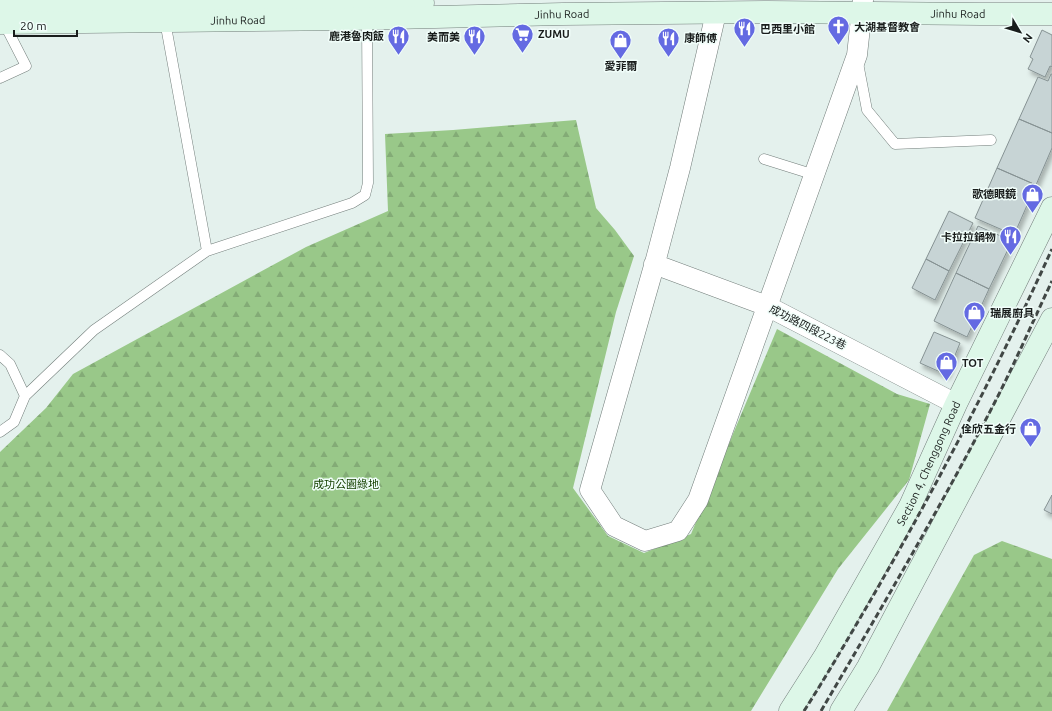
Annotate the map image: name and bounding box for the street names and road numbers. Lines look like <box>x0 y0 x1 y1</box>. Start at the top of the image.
street label: Jinhu Road <box>534 8 589 21</box>
street label: Jinhu Road <box>930 8 985 20</box>
street label: Jinhu Road <box>210 14 265 27</box>
street label: 成功路四段223巷 <box>768 302 848 352</box>
street label: Section 4, Chenggong Road <box>894 399 962 528</box>

